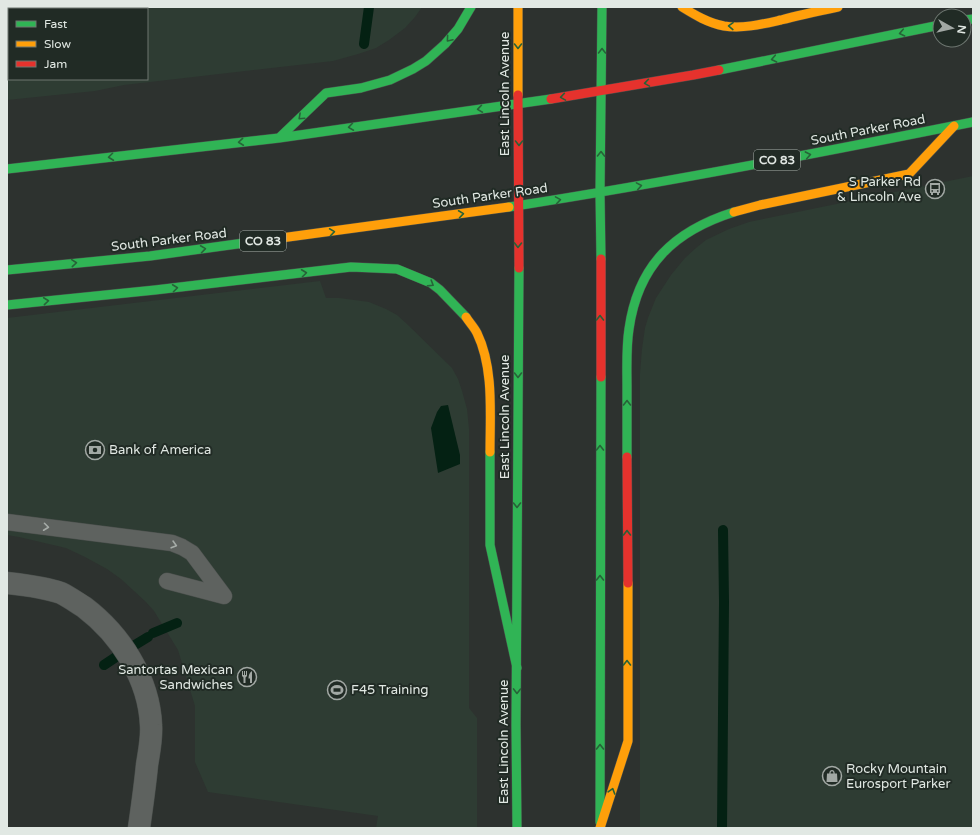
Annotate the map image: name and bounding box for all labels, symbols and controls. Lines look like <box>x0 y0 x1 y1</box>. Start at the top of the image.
legend <box>8 8 148 80</box>
north arrow <box>932 8 972 48</box>
text: Fast <box>44 17 68 31</box>
one-way arrow <box>728 22 734 30</box>
text: N <box>954 24 968 35</box>
one-way arrow <box>899 28 905 37</box>
street label: East Lincoln Avenue <box>497 32 513 156</box>
one-way arrow <box>446 35 453 42</box>
text: Slow <box>44 37 71 51</box>
one-way arrow <box>514 43 522 49</box>
one-way arrow <box>597 48 606 54</box>
one-way arrow <box>771 54 778 62</box>
text: Jam <box>44 57 67 71</box>
one-way arrow <box>644 78 650 87</box>
one-way arrow <box>560 92 566 100</box>
one-way arrow <box>477 104 483 113</box>
street label: South Parker Road <box>809 111 927 149</box>
one-way arrow <box>298 112 306 120</box>
one-way arrow <box>348 122 354 131</box>
one-way arrow <box>237 137 244 146</box>
one-way arrow <box>514 140 523 146</box>
road number: CO 83 <box>754 150 800 170</box>
one-way arrow <box>597 151 605 157</box>
one-way arrow <box>805 151 811 159</box>
one-way arrow <box>108 152 114 161</box>
place label: S Parker Rd & Lincoln Ave <box>837 174 921 205</box>
bus stop icon: S Parker Rd & Lincoln Ave <box>924 178 946 200</box>
street label: South Parker Road <box>431 180 549 212</box>
one-way arrow <box>636 182 642 191</box>
one-way arrow <box>554 196 561 205</box>
one-way arrow <box>457 210 464 219</box>
street label: South Parker Road <box>110 225 228 255</box>
one-way arrow <box>329 228 335 237</box>
road number: CO 83 <box>240 231 286 251</box>
one-way arrow <box>514 242 522 248</box>
one-way arrow <box>200 245 206 254</box>
one-way arrow <box>71 259 77 268</box>
one-way arrow <box>301 268 307 277</box>
one-way arrow <box>427 279 434 286</box>
one-way arrow <box>172 284 178 293</box>
one-way arrow <box>43 297 49 306</box>
one-way arrow <box>596 315 604 321</box>
street label: East Lincoln Avenue <box>497 355 513 479</box>
one-way arrow <box>514 372 522 378</box>
one-way arrow <box>623 400 631 406</box>
bank icon: Bank of America <box>84 439 106 461</box>
place label: Bank of America <box>109 442 211 458</box>
one-way arrow <box>596 445 604 451</box>
one-way arrow <box>513 502 521 508</box>
one-way arrow <box>43 522 49 531</box>
one-way arrow <box>623 530 631 536</box>
one-way arrow <box>171 540 178 548</box>
one-way arrow <box>596 575 604 581</box>
one-way arrow <box>623 660 631 666</box>
place label: Santortas Mexican Sandwiches <box>118 662 233 693</box>
restaurant icon: Santortas Mexican Sandwiches <box>236 666 258 688</box>
sports icon: F45 Training <box>326 679 348 701</box>
street label: East Lincoln Avenue <box>496 680 512 804</box>
place label: F45 Training <box>351 682 429 698</box>
one-way arrow <box>512 688 521 694</box>
one-way arrow <box>596 744 604 750</box>
place label: Rocky Mountain Eurosport Parker <box>846 761 950 792</box>
shop icon: Rocky Mountain Eurosport Parker <box>821 765 843 787</box>
one-way arrow <box>607 787 616 794</box>

